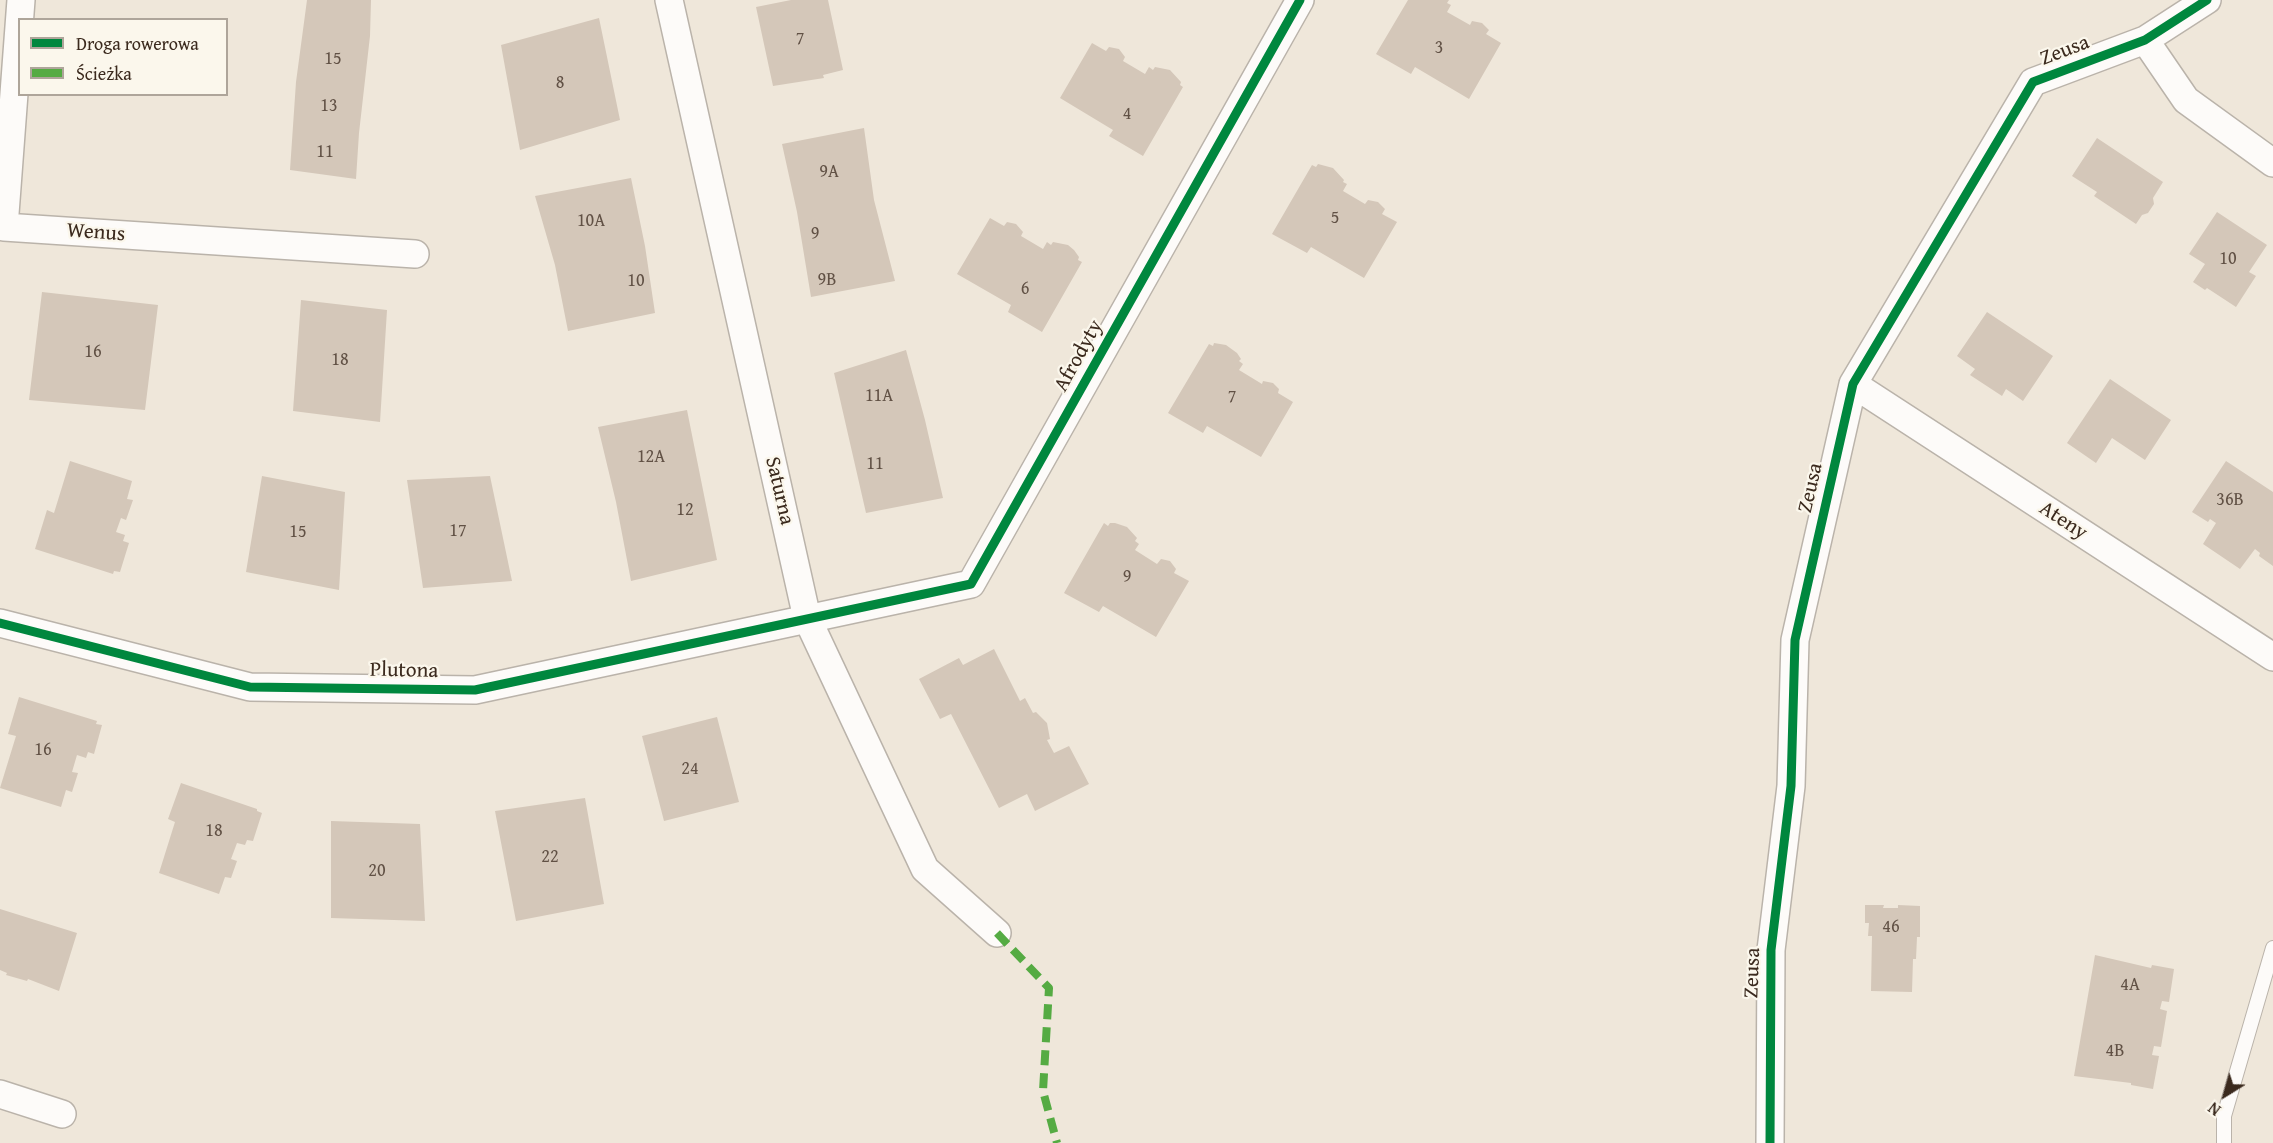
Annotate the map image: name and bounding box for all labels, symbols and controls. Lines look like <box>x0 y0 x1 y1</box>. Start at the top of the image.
legend <box>18 18 228 96</box>
house number: 7 <box>796 28 804 50</box>
text: Droga rowerowa <box>76 30 199 57</box>
street label: Zeusa <box>2037 30 2093 72</box>
house number: 3 <box>1435 37 1443 59</box>
house number: 15 <box>324 48 342 70</box>
text: Ścieżka <box>76 60 132 87</box>
house number: 8 <box>556 72 564 94</box>
house number: 13 <box>320 95 338 117</box>
house number: 4 <box>1123 103 1131 125</box>
house number: 11 <box>316 141 334 163</box>
house number: 9A <box>819 161 839 183</box>
house number: 5 <box>1331 207 1339 229</box>
house number: 10A <box>577 210 605 232</box>
street label: Wenus <box>66 218 126 248</box>
house number: 9 <box>811 223 819 245</box>
house number: 10 <box>2219 248 2237 270</box>
house number: 9B <box>818 269 836 291</box>
house number: 10 <box>627 270 645 292</box>
house number: 6 <box>1021 278 1029 300</box>
street label: Afrodyty <box>1049 316 1109 396</box>
house number: 16 <box>84 341 102 363</box>
house number: 18 <box>331 349 349 371</box>
house number: 11A <box>865 385 893 407</box>
house number: 7 <box>1228 386 1236 408</box>
house number: 12A <box>637 446 665 468</box>
house number: 11 <box>866 453 884 475</box>
street label: Saturna <box>759 454 799 528</box>
street label: Zeusa <box>1793 461 1829 515</box>
house number: 36B <box>2216 489 2244 511</box>
street label: Ateny <box>2034 496 2092 546</box>
house number: 12 <box>676 499 694 521</box>
house number: 17 <box>449 520 467 542</box>
house number: 15 <box>289 521 307 543</box>
house number: 9 <box>1123 566 1131 588</box>
street label: Plutona <box>370 658 438 684</box>
house number: 16 <box>34 739 52 761</box>
house number: 24 <box>681 758 699 780</box>
house number: 18 <box>205 820 223 842</box>
house number: 22 <box>541 846 559 868</box>
house number: 20 <box>368 860 386 882</box>
house number: 46 <box>1882 916 1900 938</box>
street label: Zeusa <box>1740 947 1766 999</box>
house number: 4A <box>2120 974 2140 996</box>
house number: 4B <box>2106 1040 2124 1062</box>
north arrow <box>2195 1065 2255 1125</box>
text: N <box>2203 1097 2226 1122</box>

